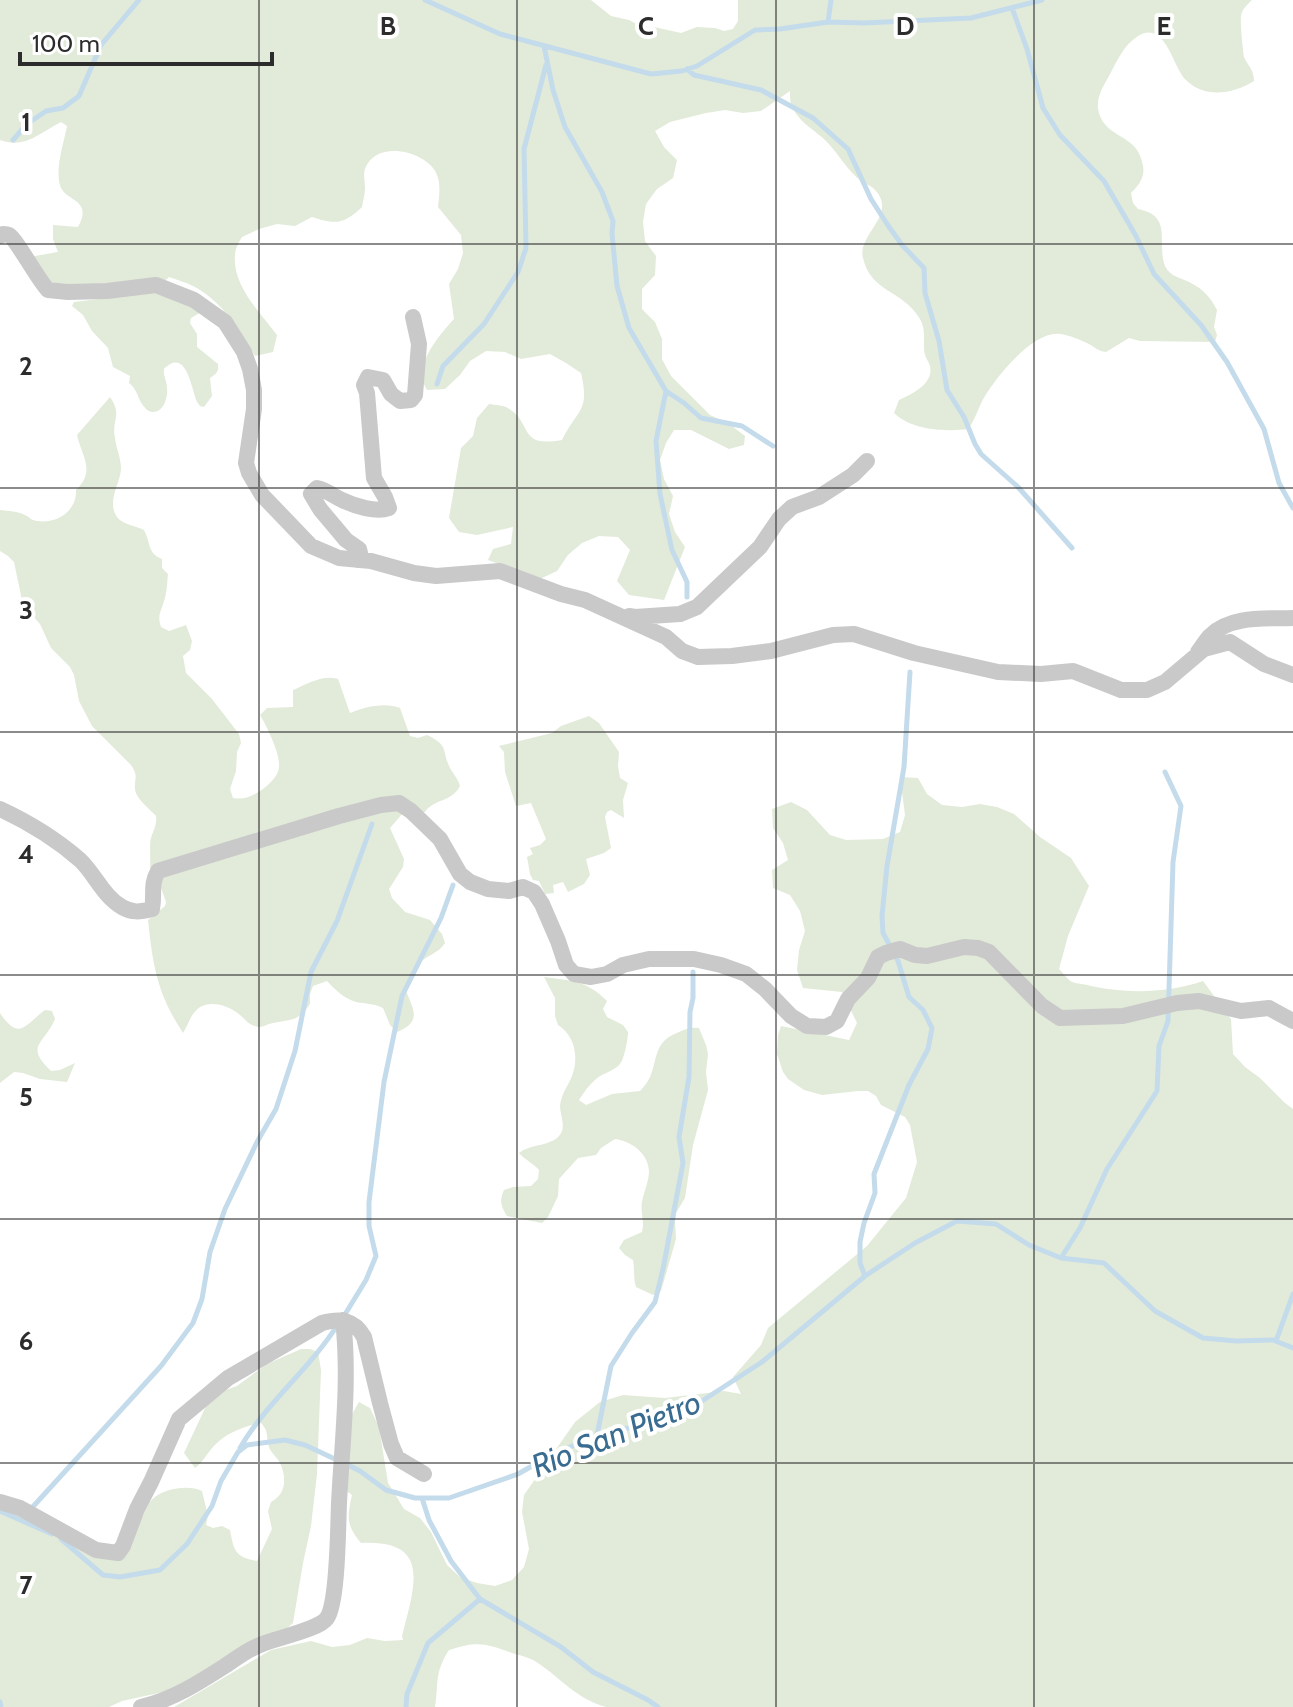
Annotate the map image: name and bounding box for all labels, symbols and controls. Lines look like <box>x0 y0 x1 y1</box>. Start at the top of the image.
text: B <box>380 10 396 42</box>
text: C <box>638 10 654 42</box>
text: D <box>896 10 914 42</box>
text: E <box>1157 10 1171 42</box>
scale bar <box>20 16 272 66</box>
text: 100 m <box>32 29 100 58</box>
text: 1 <box>21 106 31 138</box>
text: 2 <box>19 350 33 382</box>
text: 3 <box>19 594 33 626</box>
text: 4 <box>18 838 34 870</box>
text: 5 <box>19 1081 33 1113</box>
text: 6 <box>19 1325 33 1357</box>
water label: Rio San Pietro <box>525 1382 706 1485</box>
text: 7 <box>19 1569 33 1601</box>

